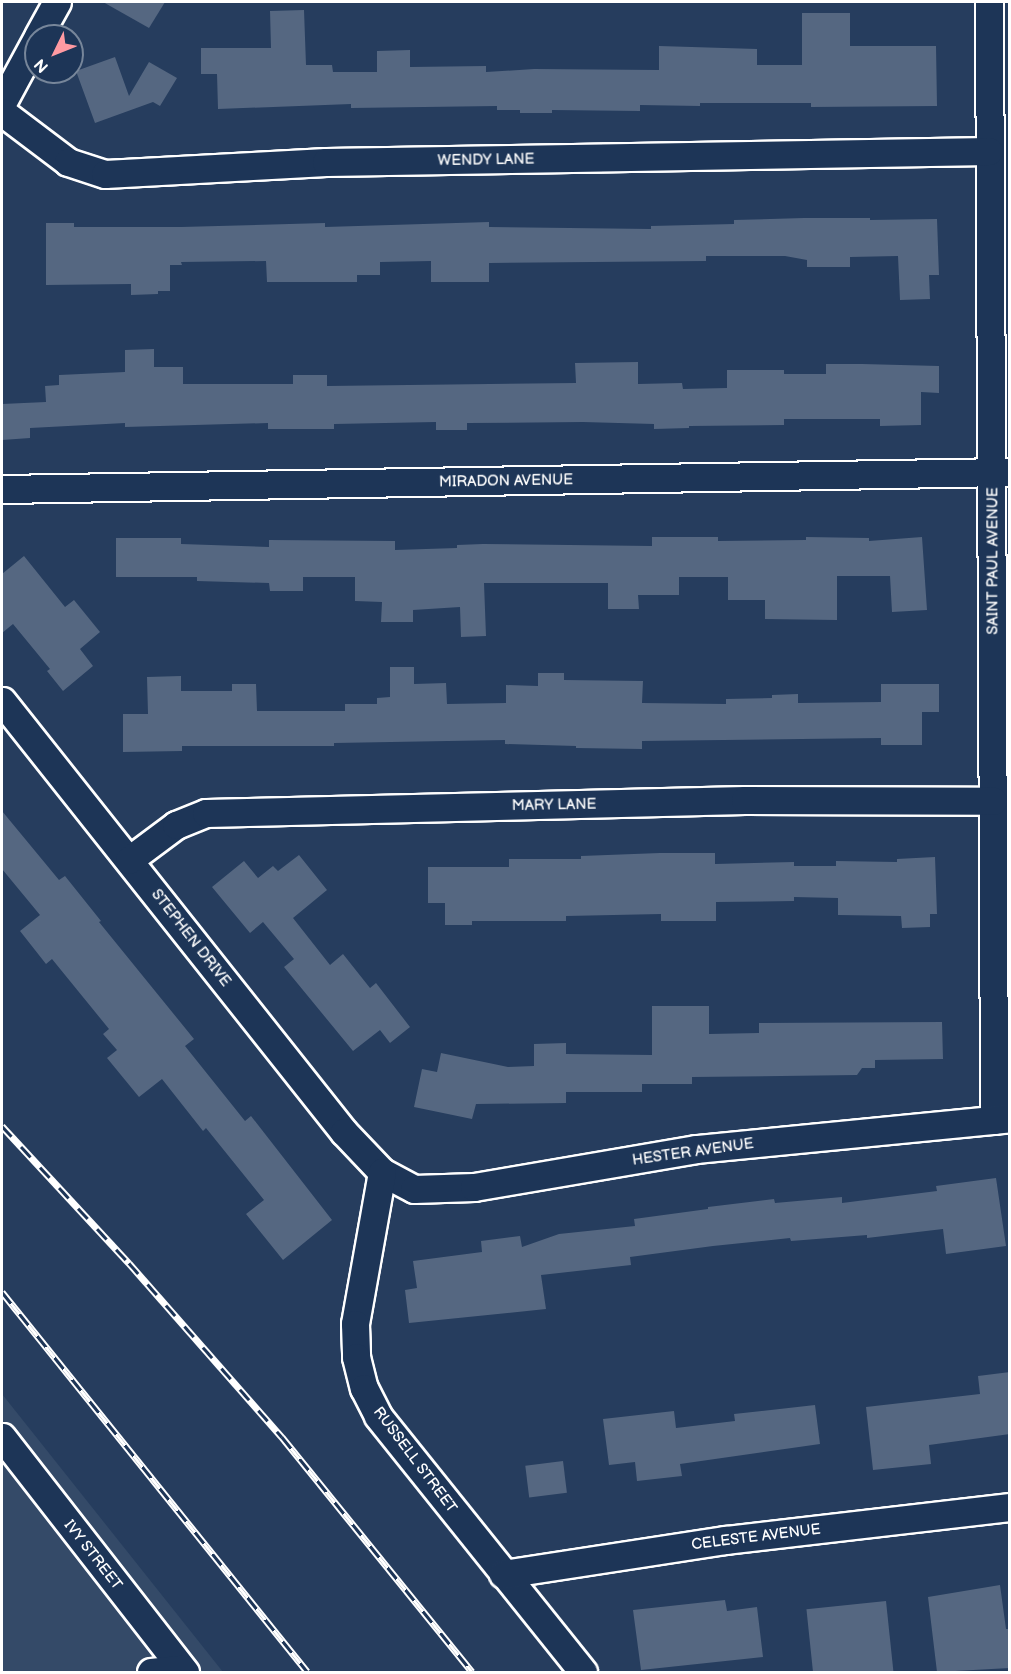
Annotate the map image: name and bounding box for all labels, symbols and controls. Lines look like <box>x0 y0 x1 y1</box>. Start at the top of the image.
north arrow <box>24 24 84 84</box>
text: N <box>31 54 53 76</box>
street label: WENDY LANE <box>437 150 535 170</box>
street label: MIRADON AVENUE <box>439 471 573 491</box>
street label: SAINT PAUL AVENUE <box>984 487 1002 635</box>
street label: MARY LANE <box>512 795 596 815</box>
street label: STEPHEN DRIVE <box>147 886 235 990</box>
street label: HESTER AVENUE <box>631 1135 755 1169</box>
street label: RUSSELL STREET <box>369 1403 461 1517</box>
street label: IVY STREET <box>60 1516 126 1594</box>
street label: CELESTE AVENUE <box>690 1520 822 1554</box>

